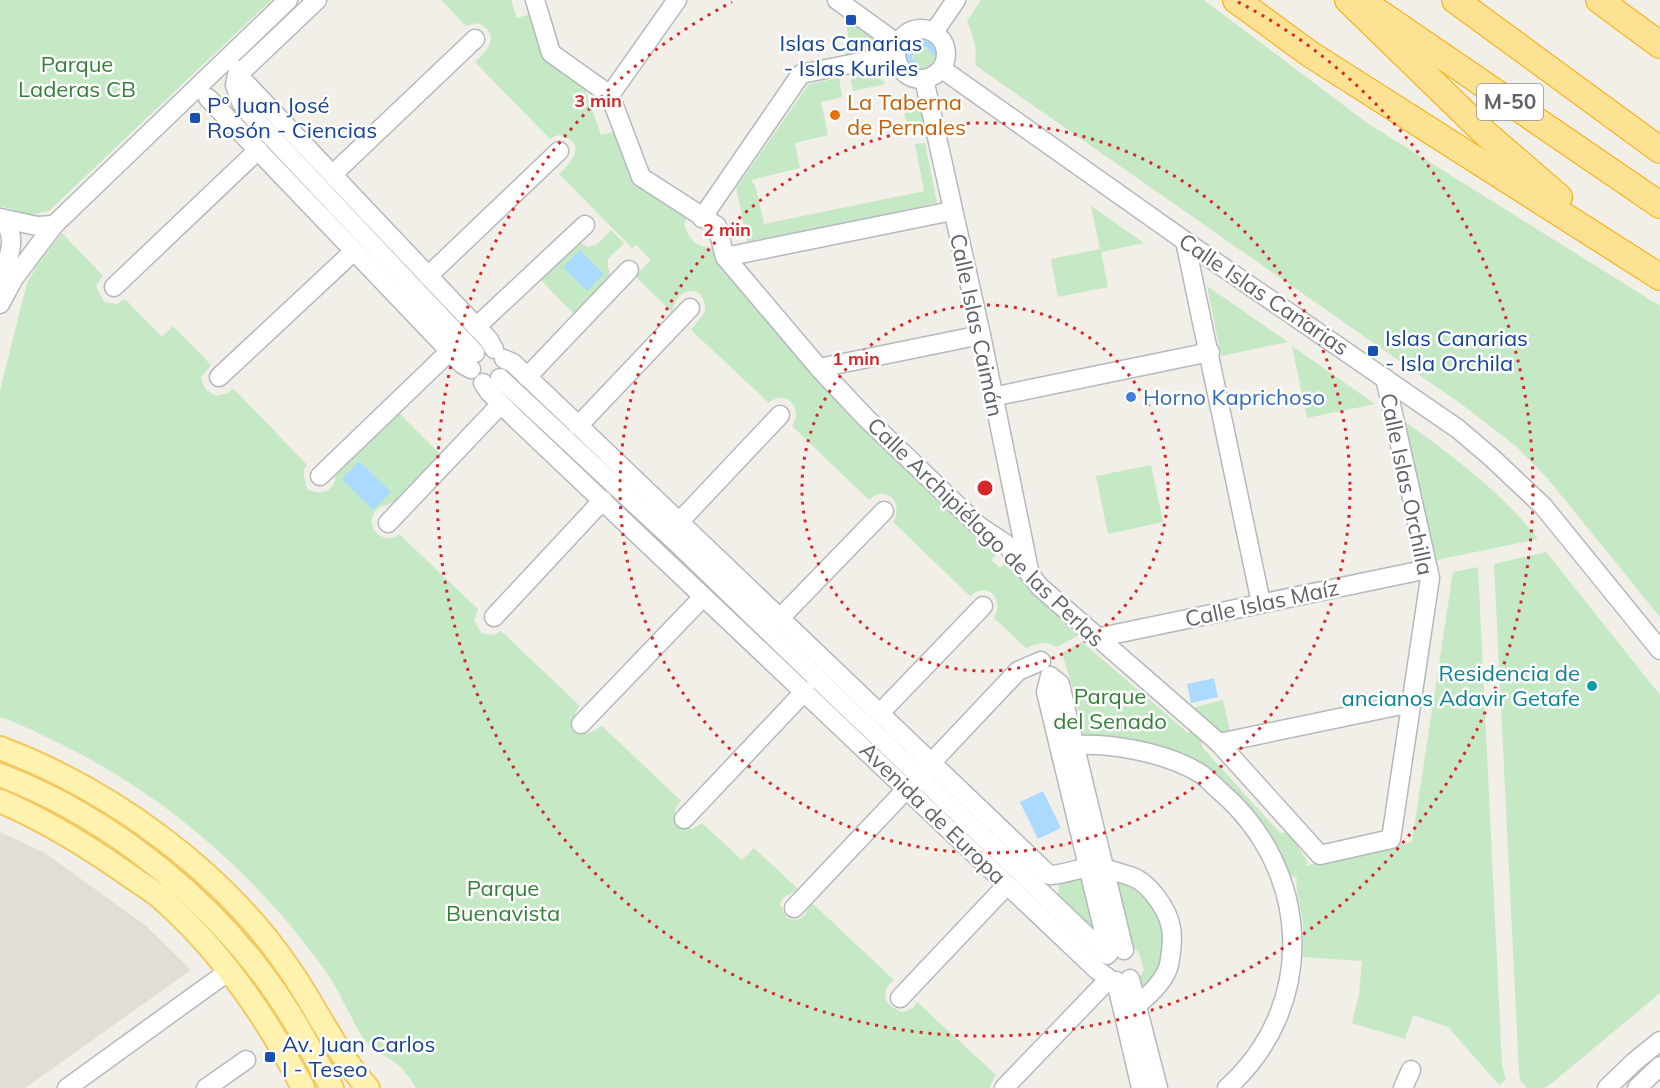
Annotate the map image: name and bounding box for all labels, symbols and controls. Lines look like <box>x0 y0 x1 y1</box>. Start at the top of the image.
marker: Islas Canarias - Islas Kuriles <box>844 13 858 27</box>
place label: Islas Canarias - Islas Kuriles <box>779 29 923 82</box>
park label: Parque Laderas CB <box>18 50 136 103</box>
road number: M-50 <box>1477 84 1543 120</box>
place label: La Taberna de Pernales <box>847 88 966 141</box>
text: 3 min <box>574 89 622 112</box>
place label: Pº Juan José Rosón - Ciencias <box>207 91 377 144</box>
marker: La Taberna de Pernales <box>828 108 842 122</box>
marker: Pº Juan José Rosón - Ciencias <box>188 111 202 125</box>
text: 2 min <box>703 218 751 241</box>
street label: Calle Islas Canarias <box>1174 227 1354 361</box>
street label: Calle Islas Caimán <box>944 231 1010 419</box>
place label: Islas Canarias - Isla Orchila <box>1385 324 1528 377</box>
marker: Islas Canarias - Isla Orchila <box>1366 344 1380 358</box>
text: 1 min <box>832 347 880 370</box>
place label: Horno Kaprichoso <box>1143 383 1325 411</box>
marker: Horno Kaprichoso <box>1124 390 1138 404</box>
street label: Calle Islas Orchilla <box>1374 390 1440 578</box>
street label: Calle Archipiélago de las Perlas <box>862 411 1110 653</box>
centre of rings <box>975 478 995 498</box>
street label: Calle Islas Maíz <box>1183 573 1341 633</box>
place label: Residencia de ancianos Adavir Getafe <box>1341 659 1580 712</box>
marker: Residencia de ancianos Adavir Getafe <box>1585 679 1599 693</box>
park label: Parque del Senado <box>1053 682 1167 735</box>
street label: Avenida de Europa <box>854 736 1012 890</box>
park label: Parque Buenavista <box>446 874 560 927</box>
place label: Av. Juan Carlos I - Teseo <box>282 1030 435 1083</box>
marker: Av. Juan Carlos I - Teseo <box>263 1050 277 1064</box>

